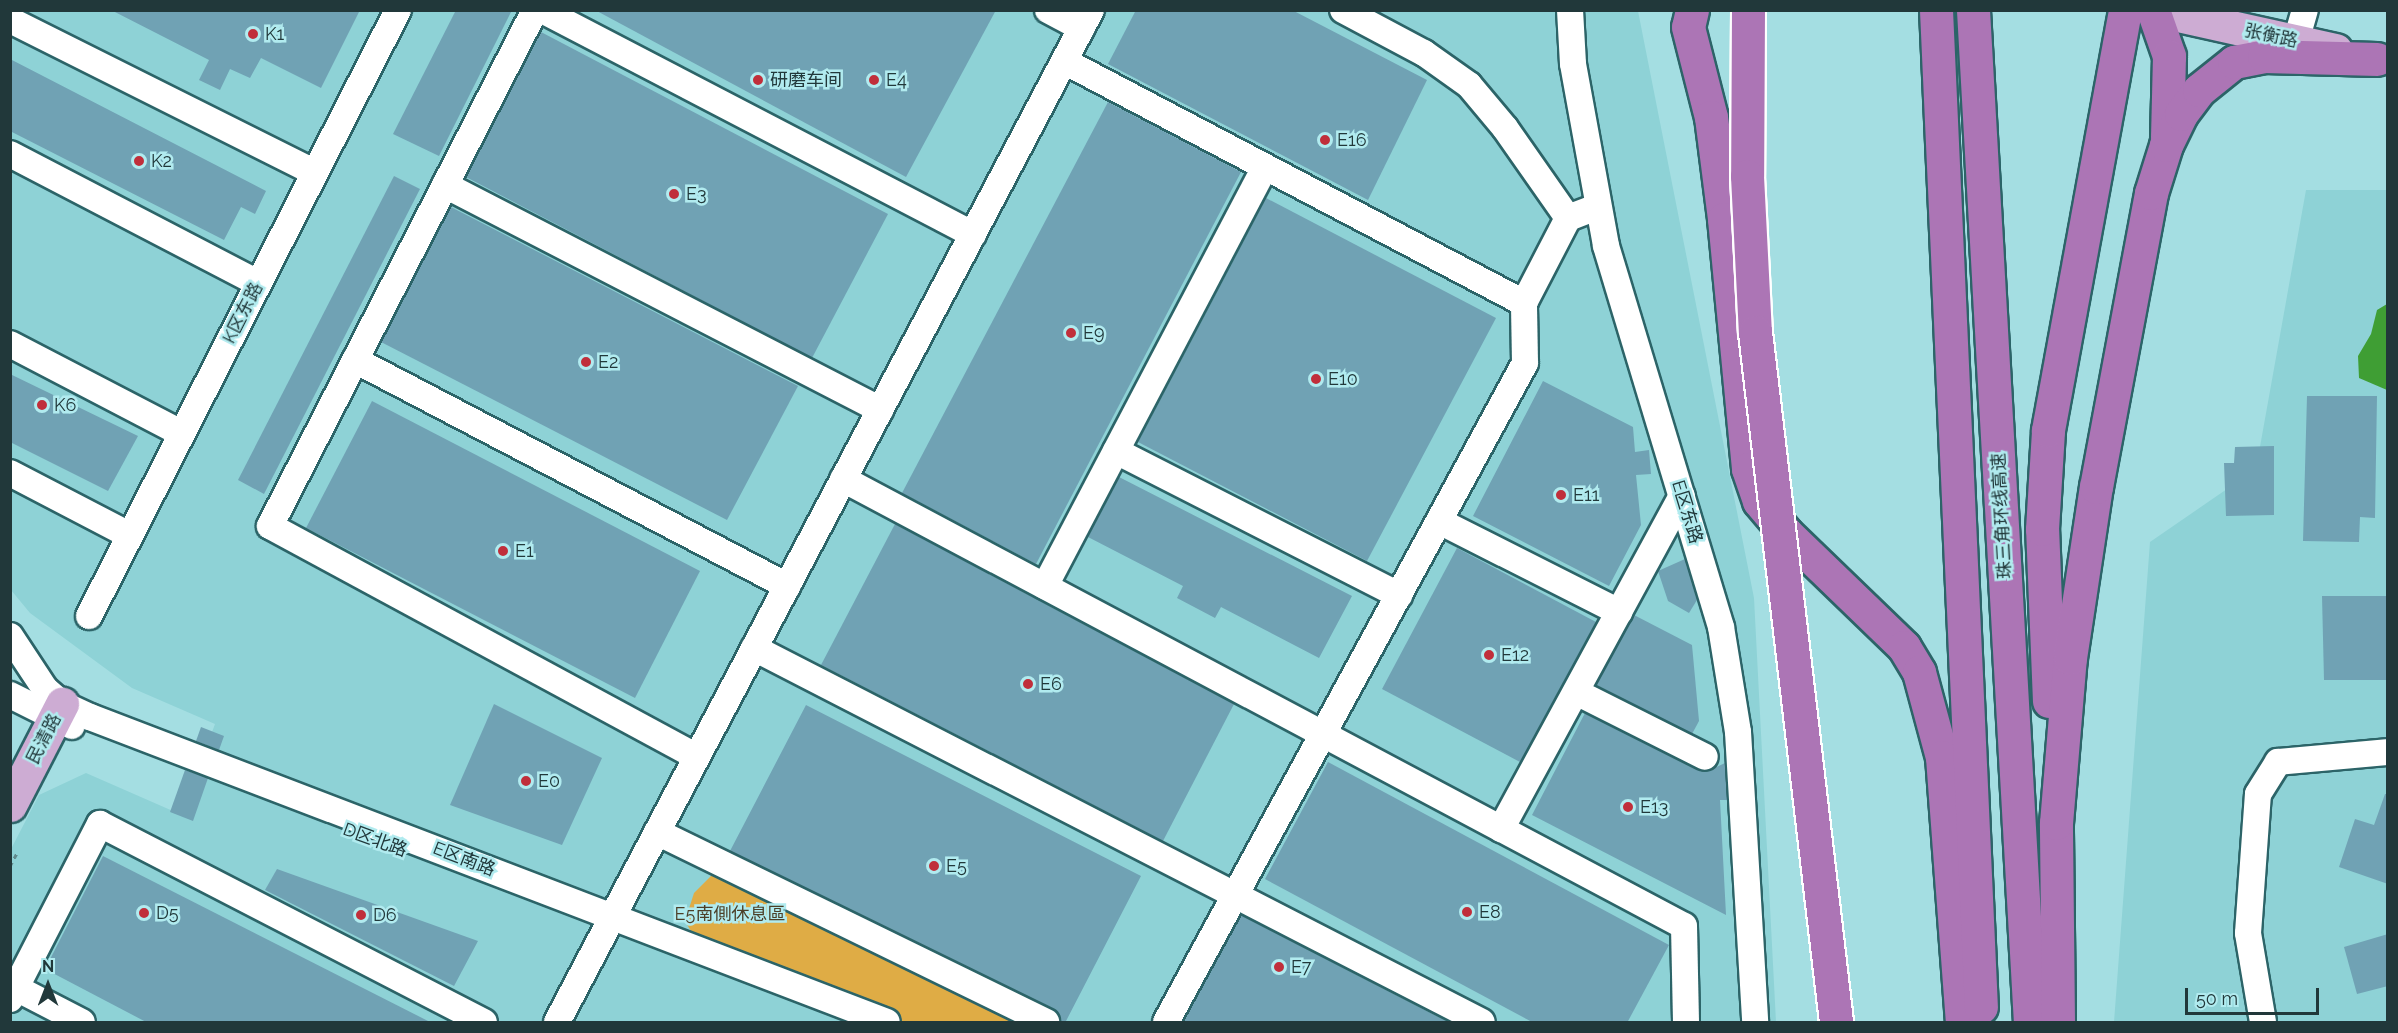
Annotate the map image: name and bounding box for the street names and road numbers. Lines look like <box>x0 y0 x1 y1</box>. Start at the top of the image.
street label: 张衡路 <box>2242 20 2300 52</box>
street label: K区东路 <box>218 279 268 347</box>
street label: 珠三角环线高速 <box>1988 453 2016 579</box>
street label: E区东路 <box>1667 478 1707 546</box>
street label: 民清路 <box>22 710 66 768</box>
street label: D区北路 <box>340 818 410 862</box>
street label: E区南路 <box>430 837 498 881</box>

